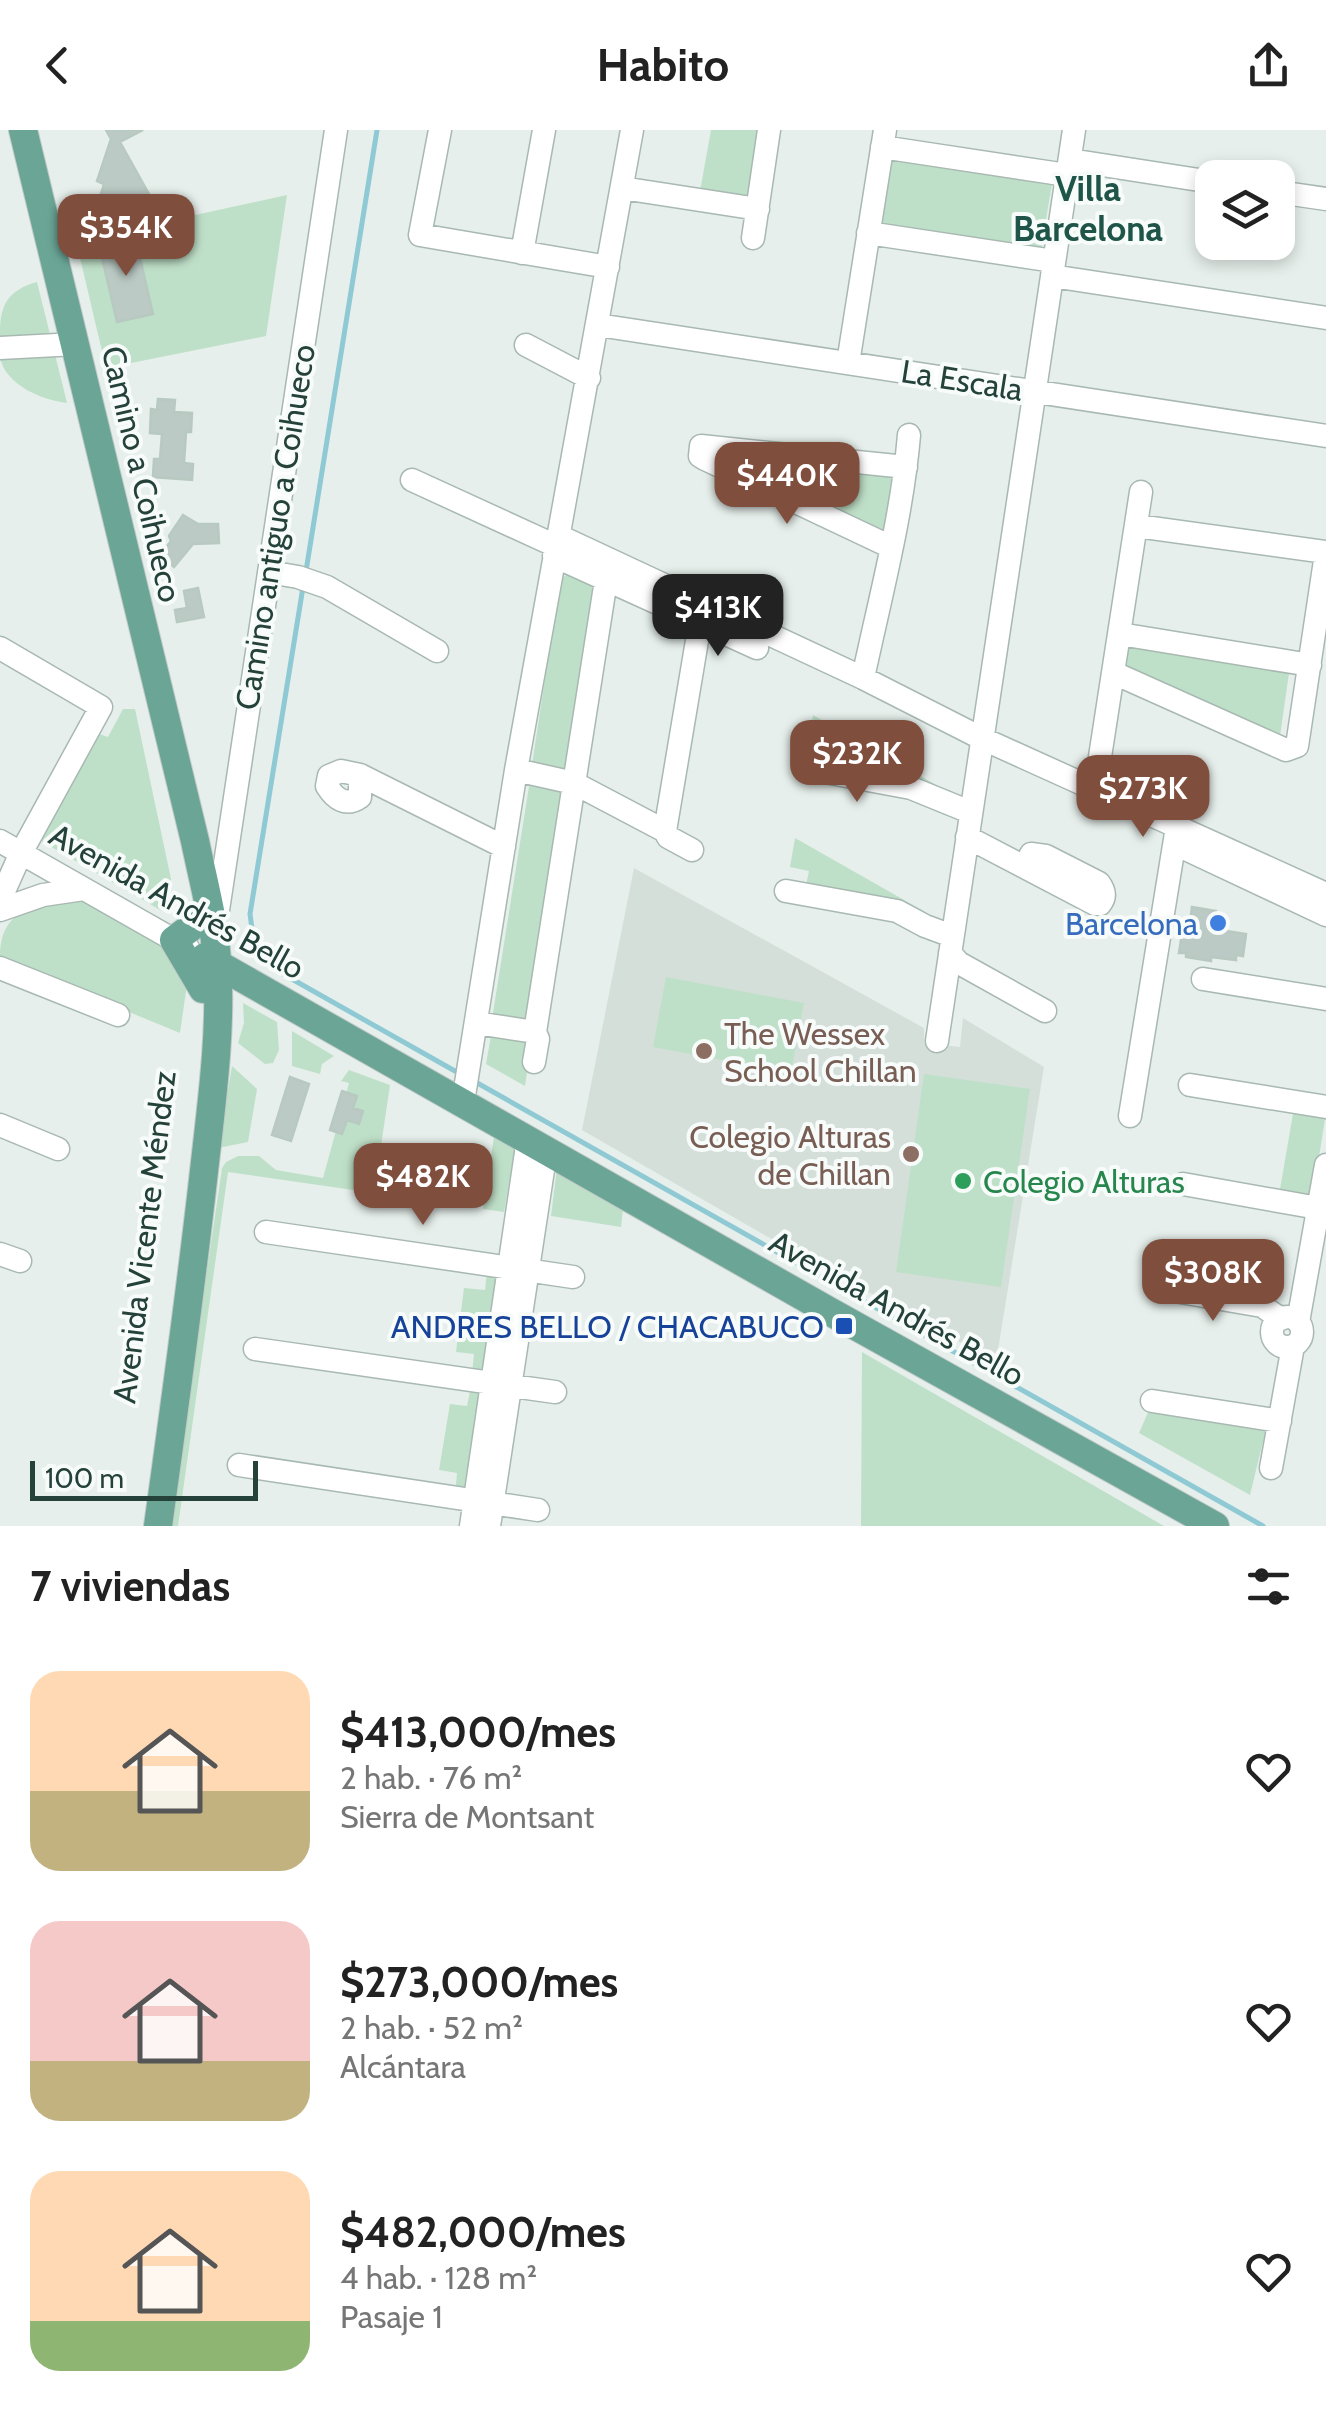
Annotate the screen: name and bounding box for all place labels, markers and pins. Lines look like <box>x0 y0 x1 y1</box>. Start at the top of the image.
pin: $354K <box>56 194 196 279</box>
pin: $440K <box>717 442 857 527</box>
pin: $413K <box>648 574 788 659</box>
pin: $232K <box>787 720 927 805</box>
pin: $273K <box>1073 755 1213 840</box>
place label: Barcelona <box>1065 904 1199 943</box>
marker: Barcelona <box>1207 912 1229 934</box>
place label: The Wessex School Chillan <box>724 1014 917 1090</box>
marker: The Wessex School Chillan <box>693 1040 715 1062</box>
place label: Colegio Alturas de Chillan <box>689 1117 891 1193</box>
pin: $482K <box>353 1143 493 1228</box>
marker: Colegio Alturas de Chillan <box>900 1143 922 1165</box>
place label: Colegio Alturas <box>983 1162 1185 1201</box>
marker: Colegio Alturas <box>952 1170 974 1192</box>
pin: $308K <box>1143 1239 1283 1324</box>
place label: ANDRES BELLO / CHACABUCO <box>391 1307 824 1346</box>
marker: ANDRES BELLO / CHACABUCO <box>833 1315 855 1337</box>

